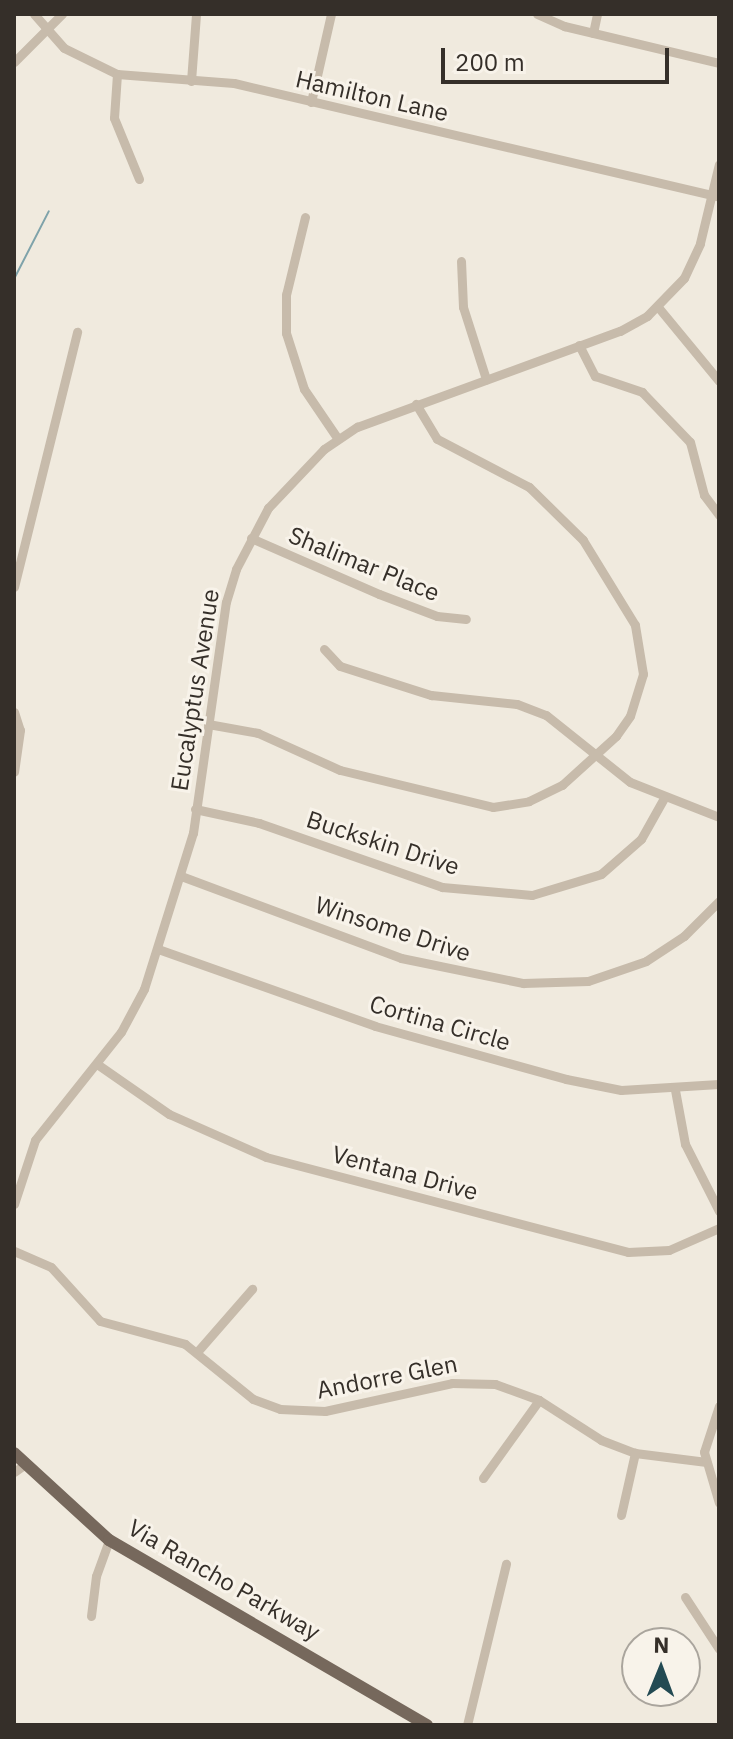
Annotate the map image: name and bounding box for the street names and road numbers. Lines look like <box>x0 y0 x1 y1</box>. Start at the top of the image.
street label: Hamilton Lane <box>293 64 451 128</box>
street label: Shalimar Place <box>284 521 444 607</box>
street label: Eucalyptus Avenue <box>165 587 225 793</box>
street label: Buckskin Drive <box>303 805 463 881</box>
street label: Winsome Drive <box>312 890 474 968</box>
street label: Cortina Circle <box>366 989 514 1057</box>
street label: Ventana Drive <box>329 1140 481 1206</box>
street label: Andorre Glen <box>314 1349 460 1405</box>
street label: Via Rancho Parkway <box>123 1513 325 1647</box>

